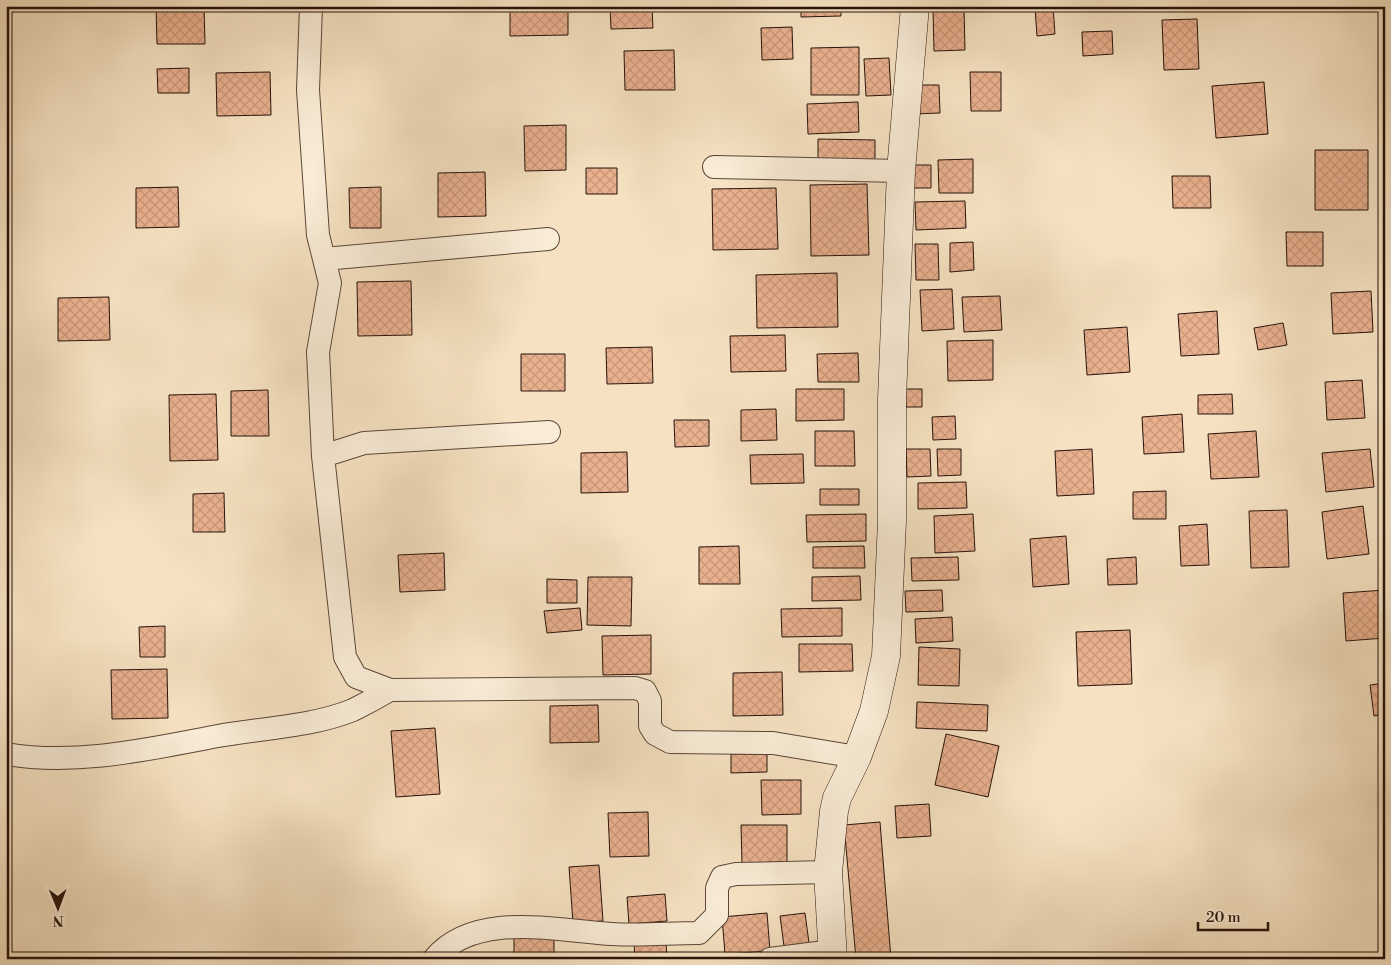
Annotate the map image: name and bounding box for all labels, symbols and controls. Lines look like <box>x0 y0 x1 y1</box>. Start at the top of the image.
north arrow <box>32 882 82 932</box>
scale bar <box>1198 900 1268 932</box>
text: 20 m <box>1206 908 1241 927</box>
text: N <box>53 911 64 929</box>

